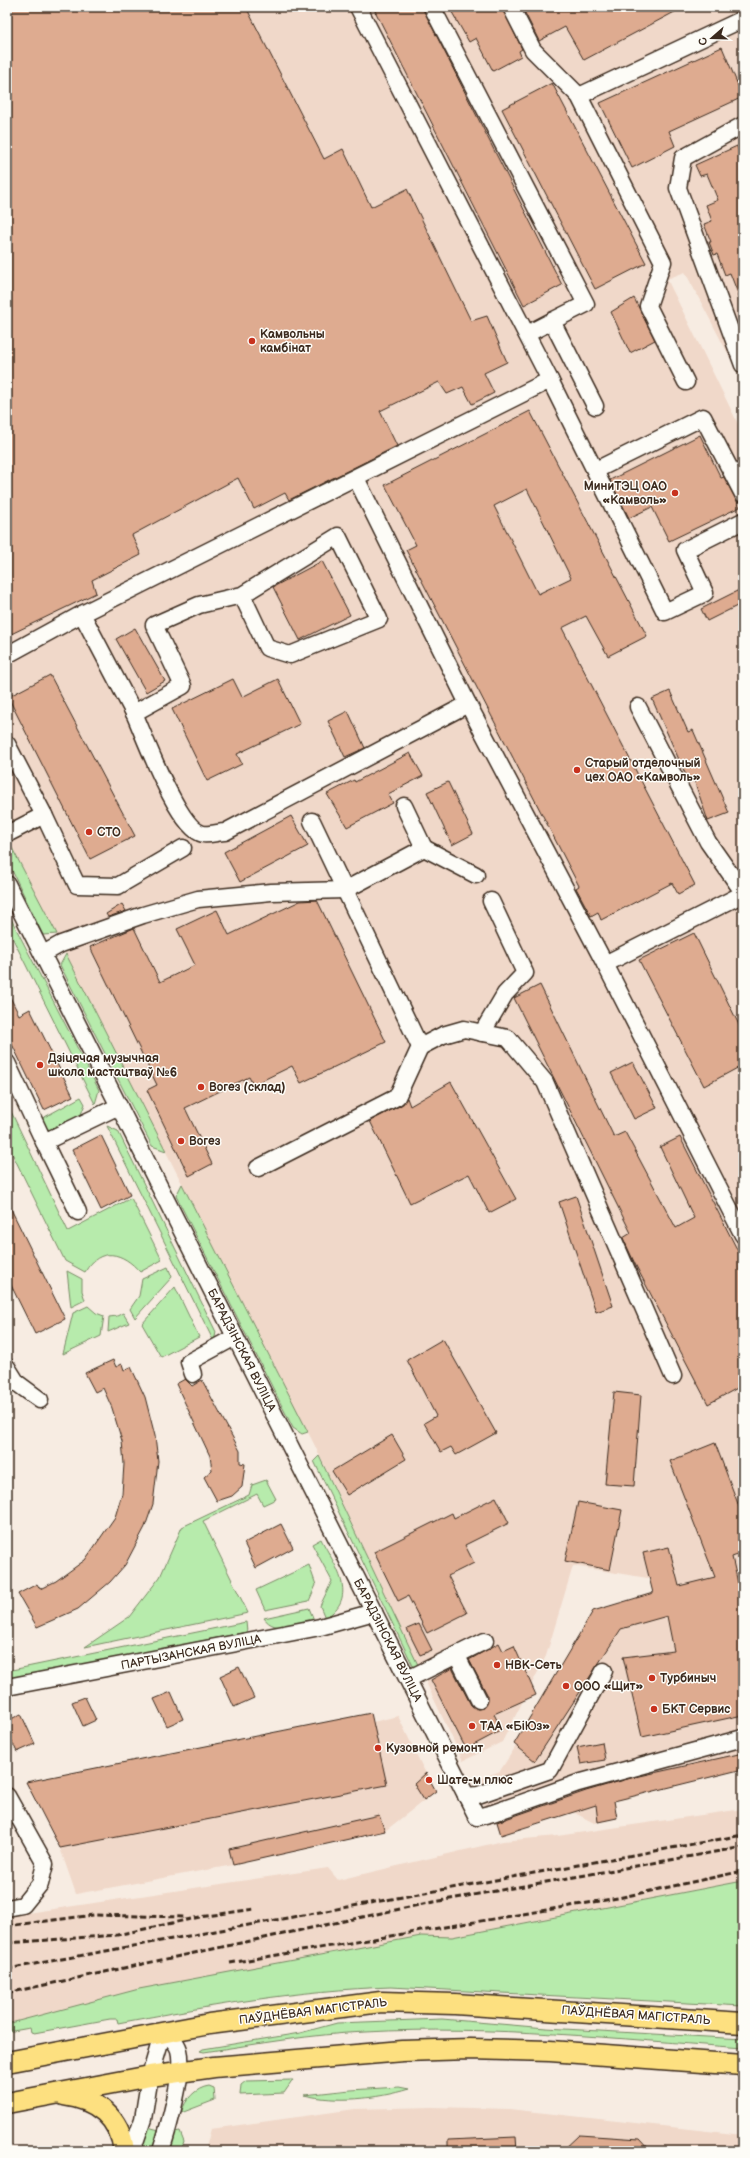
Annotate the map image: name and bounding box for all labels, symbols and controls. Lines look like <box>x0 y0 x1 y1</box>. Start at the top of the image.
north arrow <box>692 18 732 58</box>
text: С <box>696 35 710 47</box>
place label: Камвольны камбінат <box>260 327 325 356</box>
marker: Камвольны камбінат <box>247 336 257 346</box>
place label: МиниТЭЦ ОАО «Камволь» <box>584 479 667 508</box>
marker: МиниТЭЦ ОАО «Камволь» <box>670 488 680 498</box>
place label: Старый отделочный цех ОАО «Камволь» <box>585 756 701 785</box>
marker: Старый отделочный цех ОАО «Камволь» <box>572 765 582 775</box>
place label: СТО <box>97 825 121 840</box>
marker: СТО <box>84 827 94 837</box>
place label: Дзіцячая музычная школа мастацтваў №6 <box>48 1051 177 1080</box>
marker: Дзіцячая музычная школа мастацтваў №6 <box>35 1060 45 1070</box>
place label: Вогез (склад) <box>209 1080 285 1095</box>
marker: Вогез (склад) <box>196 1082 206 1092</box>
place label: Вогез <box>189 1134 221 1149</box>
marker: Вогез <box>176 1136 186 1146</box>
street label: БАРАДЗІНСКАЯ ВУЛІЦА <box>204 1286 279 1415</box>
street label: БАРАДЗІНСКАЯ ВУЛІЦА <box>350 1576 425 1705</box>
street label: ПАРТЫЗАНСКАЯ ВУЛІЦА <box>120 1631 263 1673</box>
place label: НВК-Сеть <box>505 1658 562 1673</box>
marker: НВК-Сеть <box>492 1660 502 1670</box>
place label: Турбиныч <box>660 1671 716 1686</box>
marker: Турбиныч <box>647 1673 657 1683</box>
place label: ООО «Щит» <box>574 1679 643 1694</box>
marker: ООО «Щит» <box>561 1681 571 1691</box>
place label: БКТ Сервис <box>662 1702 730 1717</box>
marker: БКТ Сервис <box>649 1704 659 1714</box>
place label: ТАА «БіЮз» <box>480 1719 550 1734</box>
marker: ТАА «БіЮз» <box>467 1721 477 1731</box>
place label: Кузовной ремонт <box>386 1741 484 1756</box>
marker: Кузовной ремонт <box>373 1743 383 1753</box>
place label: Шате-м плюс <box>437 1773 513 1788</box>
marker: Шате-м плюс <box>424 1775 434 1785</box>
street label: ПАЎДНЁВАЯ МАГІСТРАЛЬ <box>238 1994 388 2028</box>
street label: ПАЎДНЁВАЯ МАГІСТРАЛЬ <box>561 2002 711 2028</box>

